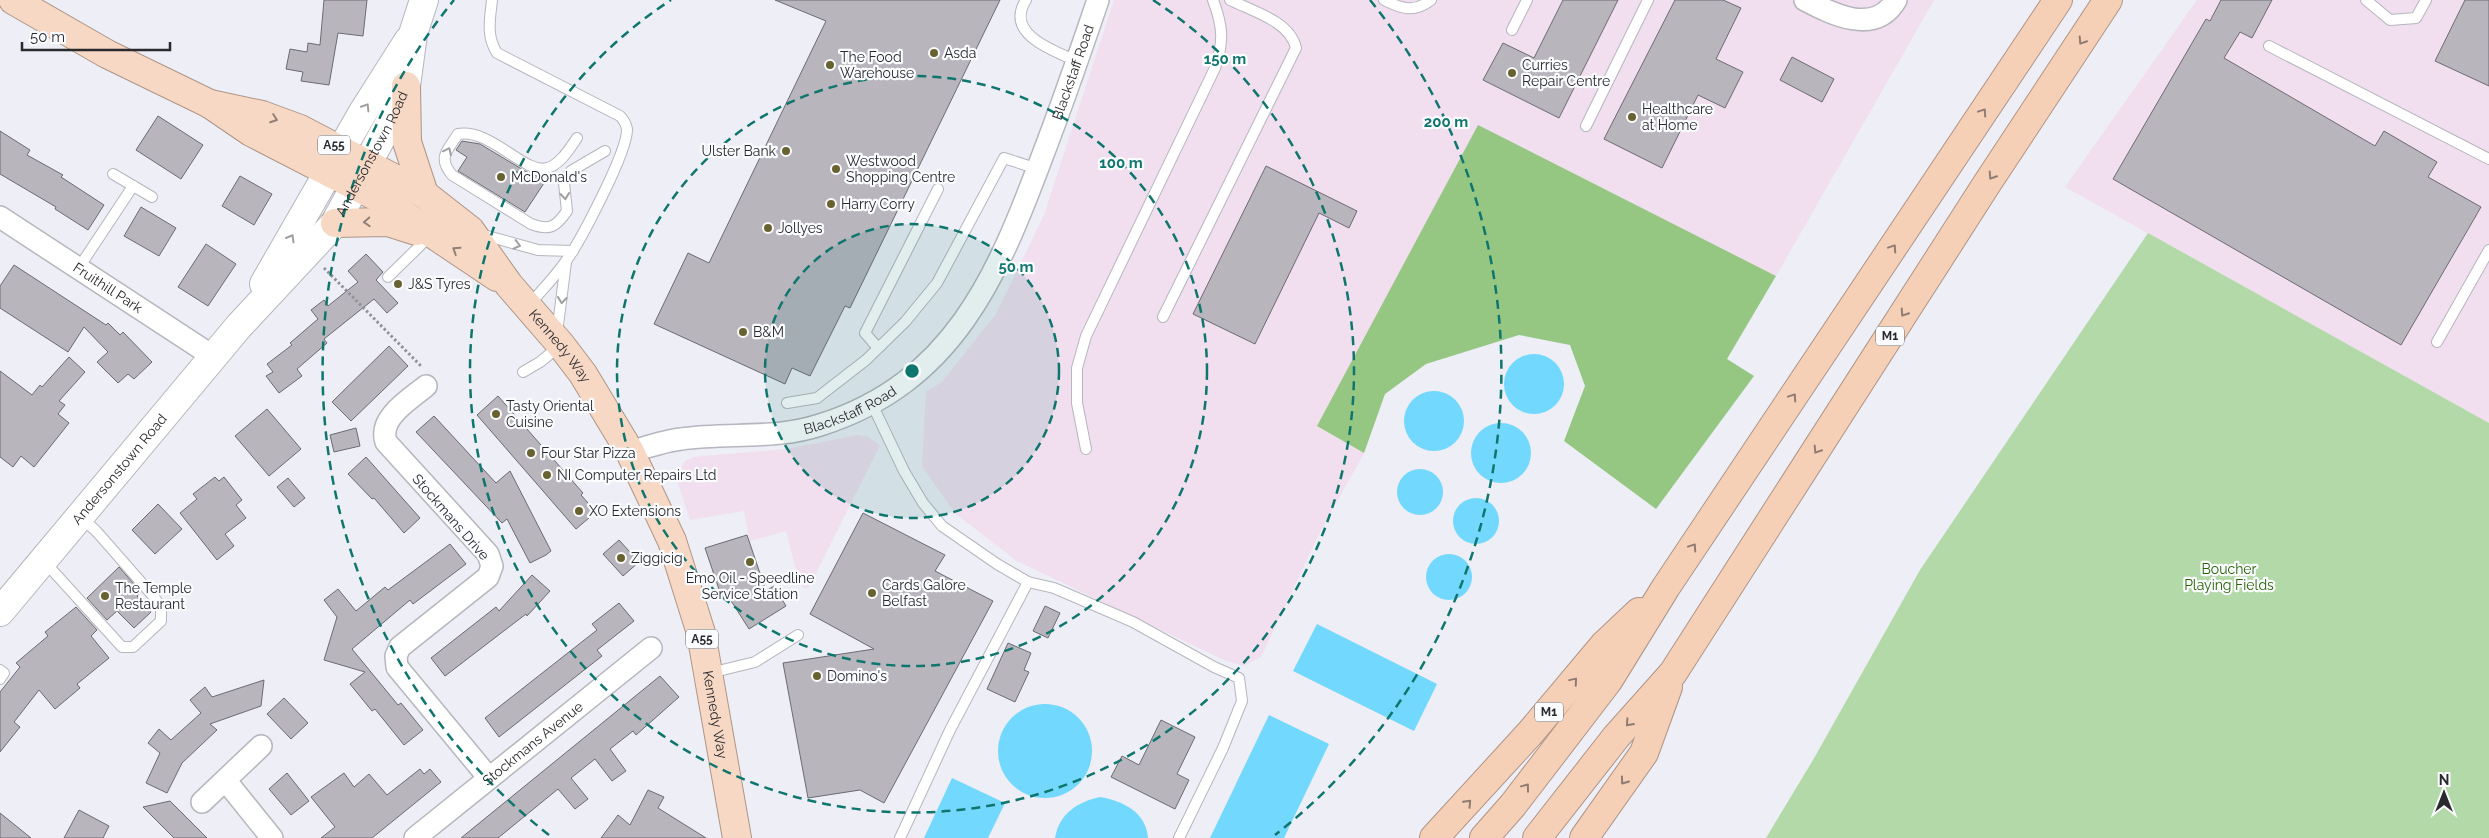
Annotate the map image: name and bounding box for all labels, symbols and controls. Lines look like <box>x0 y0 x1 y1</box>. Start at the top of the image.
scale bar <box>22 20 170 52</box>
street label: Blackstaff Road <box>1049 22 1097 122</box>
text: 50 m <box>30 28 65 46</box>
one-way arrow <box>2078 35 2088 44</box>
place label: Asda <box>944 45 976 61</box>
marker: Asda <box>928 47 940 59</box>
place label: The Food Warehouse <box>840 49 914 81</box>
text: 150 m <box>1204 50 1246 68</box>
place label: Curries Repair Centre <box>1522 57 1610 89</box>
marker: The Food Warehouse <box>824 59 836 71</box>
marker: Curries Repair Centre <box>1506 67 1518 79</box>
street label: Andersonstown Road <box>332 89 411 219</box>
place label: Healthcare at Home <box>1642 101 1713 133</box>
one-way arrow <box>359 104 369 113</box>
one-way arrow <box>1977 109 1986 118</box>
marker: Healthcare at Home <box>1626 111 1638 123</box>
one-way arrow <box>269 113 278 123</box>
text: 200 m <box>1424 113 1468 131</box>
road number: A55 <box>318 136 350 154</box>
place label: Ulster Bank <box>701 143 777 159</box>
marker: Ulster Bank <box>780 145 792 157</box>
one-way arrow <box>442 148 452 157</box>
place label: Westwood Shopping Centre <box>846 153 955 185</box>
text: 100 m <box>1099 154 1143 172</box>
marker: Westwood Shopping Centre <box>830 163 842 175</box>
place label: McDonald's <box>511 169 587 185</box>
marker: McDonald's <box>495 171 507 183</box>
one-way arrow <box>1989 171 1998 180</box>
one-way arrow <box>560 192 571 200</box>
place label: Harry Corry <box>841 196 915 212</box>
marker: Harry Corry <box>825 198 837 210</box>
one-way arrow <box>363 217 371 228</box>
place label: Jollyes <box>778 220 823 236</box>
marker: Jollyes <box>762 222 774 234</box>
one-way arrow <box>284 235 294 244</box>
one-way arrow <box>512 239 521 250</box>
one-way arrow <box>1887 244 1896 253</box>
one-way arrow <box>452 247 461 256</box>
text: 50 m <box>998 258 1034 276</box>
street label: Fruithill Park <box>70 259 146 316</box>
place label: J&S Tyres <box>408 276 471 292</box>
marker: J&S Tyres <box>392 278 404 290</box>
one-way arrow <box>557 297 568 305</box>
street label: Kennedy Way <box>526 306 594 386</box>
one-way arrow <box>1901 308 1911 317</box>
place label: B&M <box>753 324 784 340</box>
marker: B&M <box>737 326 749 338</box>
road number: M1 <box>1876 326 1904 346</box>
centre of rings <box>903 362 921 380</box>
street label: Blackstaff Road <box>802 383 899 437</box>
one-way arrow <box>1787 394 1796 403</box>
place label: Tasty Oriental Cuisine <box>506 398 594 430</box>
marker: Tasty Oriental Cuisine <box>490 408 502 420</box>
street label: Andersonstown Road <box>69 411 170 528</box>
one-way arrow <box>1813 444 1823 453</box>
place label: Four Star Pizza <box>541 445 636 461</box>
marker: Four Star Pizza <box>525 447 537 459</box>
place label: NI Computer Repairs Ltd <box>557 467 717 483</box>
marker: NI Computer Repairs Ltd <box>541 469 553 481</box>
street label: Stockmans Drive <box>409 471 493 563</box>
place label: XO Extensions <box>589 503 681 519</box>
marker: XO Extensions <box>573 505 585 517</box>
one-way arrow <box>1687 543 1696 553</box>
place label: Ziggicig <box>631 550 683 566</box>
marker: Ziggicig <box>615 552 627 564</box>
marker: Emo Oil - Speedline Service Station <box>744 556 756 568</box>
park label: Boucher Playing Fields <box>2184 561 2274 593</box>
place label: Emo Oil - Speedline Service Station <box>686 570 814 602</box>
place label: Cards Galore Belfast <box>882 577 966 609</box>
place label: The Temple Restaurant <box>115 580 192 612</box>
marker: Cards Galore Belfast <box>866 587 878 599</box>
marker: The Temple Restaurant <box>99 590 111 602</box>
road number: A55 <box>686 630 718 648</box>
place label: Domino's <box>827 668 887 684</box>
street label: Kennedy Way <box>700 669 731 760</box>
marker: Domino's <box>811 670 823 682</box>
one-way arrow <box>1569 677 1578 686</box>
street label: Stockmans Avenue <box>479 698 586 788</box>
road number: M1 <box>1535 702 1563 722</box>
one-way arrow <box>1626 717 1635 726</box>
north arrow <box>2419 768 2469 818</box>
text: N <box>2439 772 2449 788</box>
one-way arrow <box>1622 775 1630 784</box>
one-way arrow <box>1521 784 1529 793</box>
one-way arrow <box>1462 800 1471 809</box>

